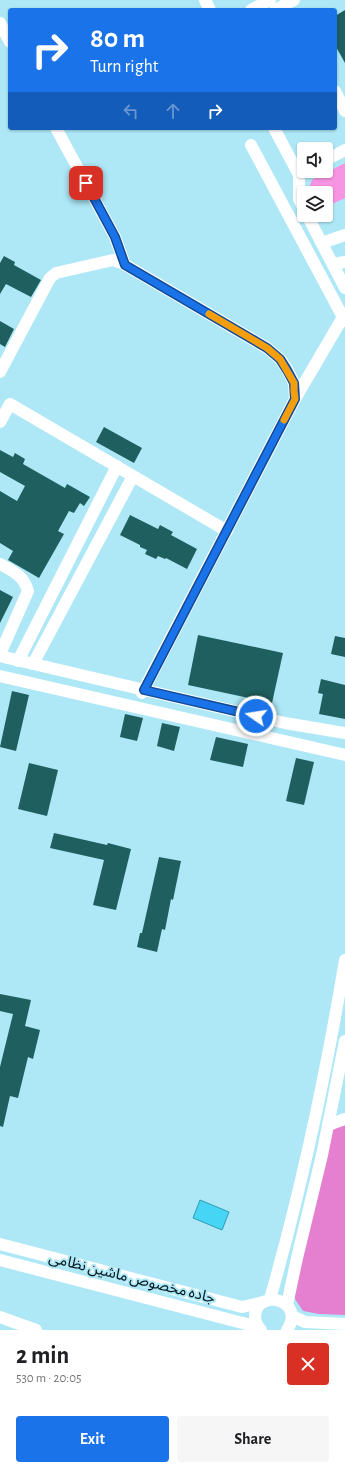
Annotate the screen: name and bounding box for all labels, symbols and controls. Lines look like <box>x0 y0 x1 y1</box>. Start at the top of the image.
icon: right <box>24 24 76 76</box>
text: 80 m <box>90 25 145 53</box>
text: Turn right <box>90 58 159 76</box>
icon: left <box>120 100 142 122</box>
icon: ahead <box>162 100 184 122</box>
icon: right <box>204 100 226 122</box>
map controls <box>297 142 333 222</box>
button: sound <box>297 142 333 178</box>
pin <box>69 166 103 200</box>
icon: arrive <box>75 172 97 194</box>
button: layers <box>297 186 333 222</box>
position arrow <box>235 695 277 737</box>
street label: جاده مخصوص ماشین نظامی <box>47 1250 217 1307</box>
button: close <box>287 1343 329 1385</box>
text: 2 min <box>16 1344 69 1368</box>
text: 530 m · 20:05 <box>16 1372 82 1385</box>
button: Exit <box>16 1416 169 1462</box>
button: Share <box>177 1416 329 1462</box>

